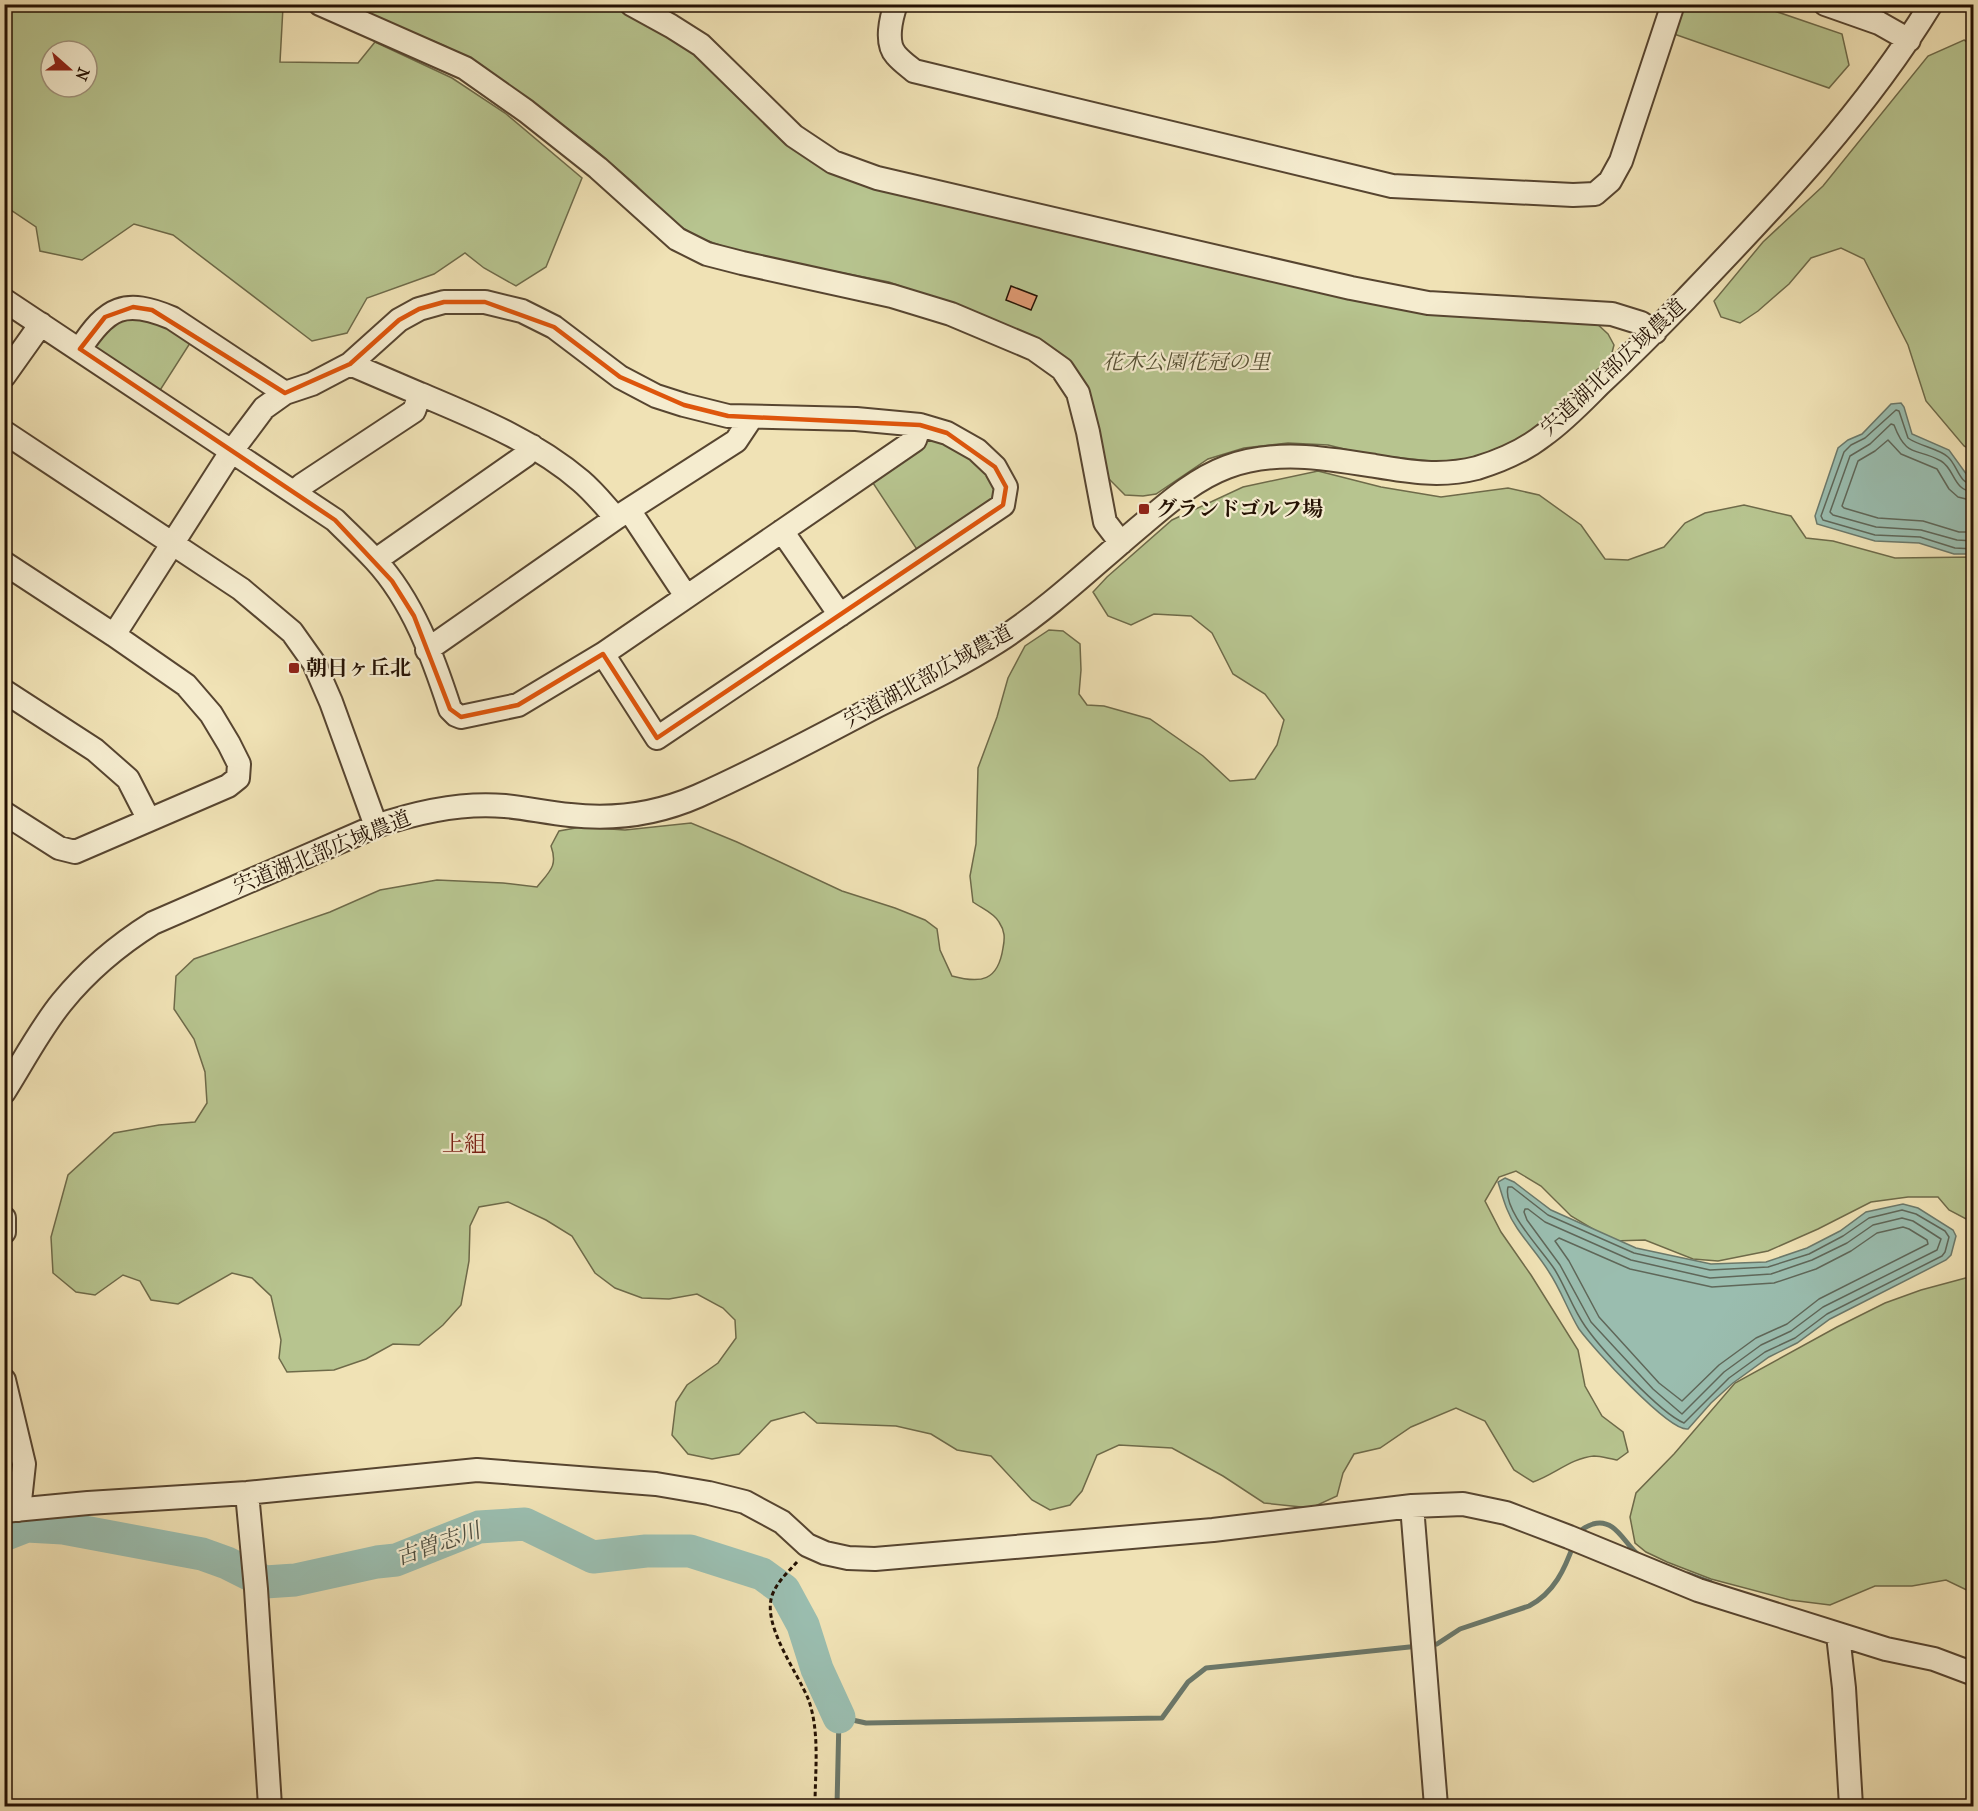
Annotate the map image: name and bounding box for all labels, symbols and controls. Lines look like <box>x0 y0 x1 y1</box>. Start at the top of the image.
north arrow <box>39 39 99 99</box>
text: N <box>71 65 94 84</box>
street label: 宍道湖北部広域農道 <box>1536 294 1690 440</box>
park label: 花木公園花冠の里 <box>1102 350 1272 374</box>
place label: グランドゴルフ場 <box>1156 497 1323 521</box>
marker: グランドゴルフ場 <box>1137 502 1151 516</box>
street label: 宍道湖北部広域農道 <box>840 620 1016 732</box>
place label: 朝日ヶ丘北 <box>306 656 411 680</box>
marker: 朝日ヶ丘北 <box>287 661 301 675</box>
street label: 宍道湖北部広域農道 <box>230 805 414 899</box>
district label: 上組 <box>442 1131 486 1157</box>
water label: 古曽志川 <box>392 1517 486 1571</box>

